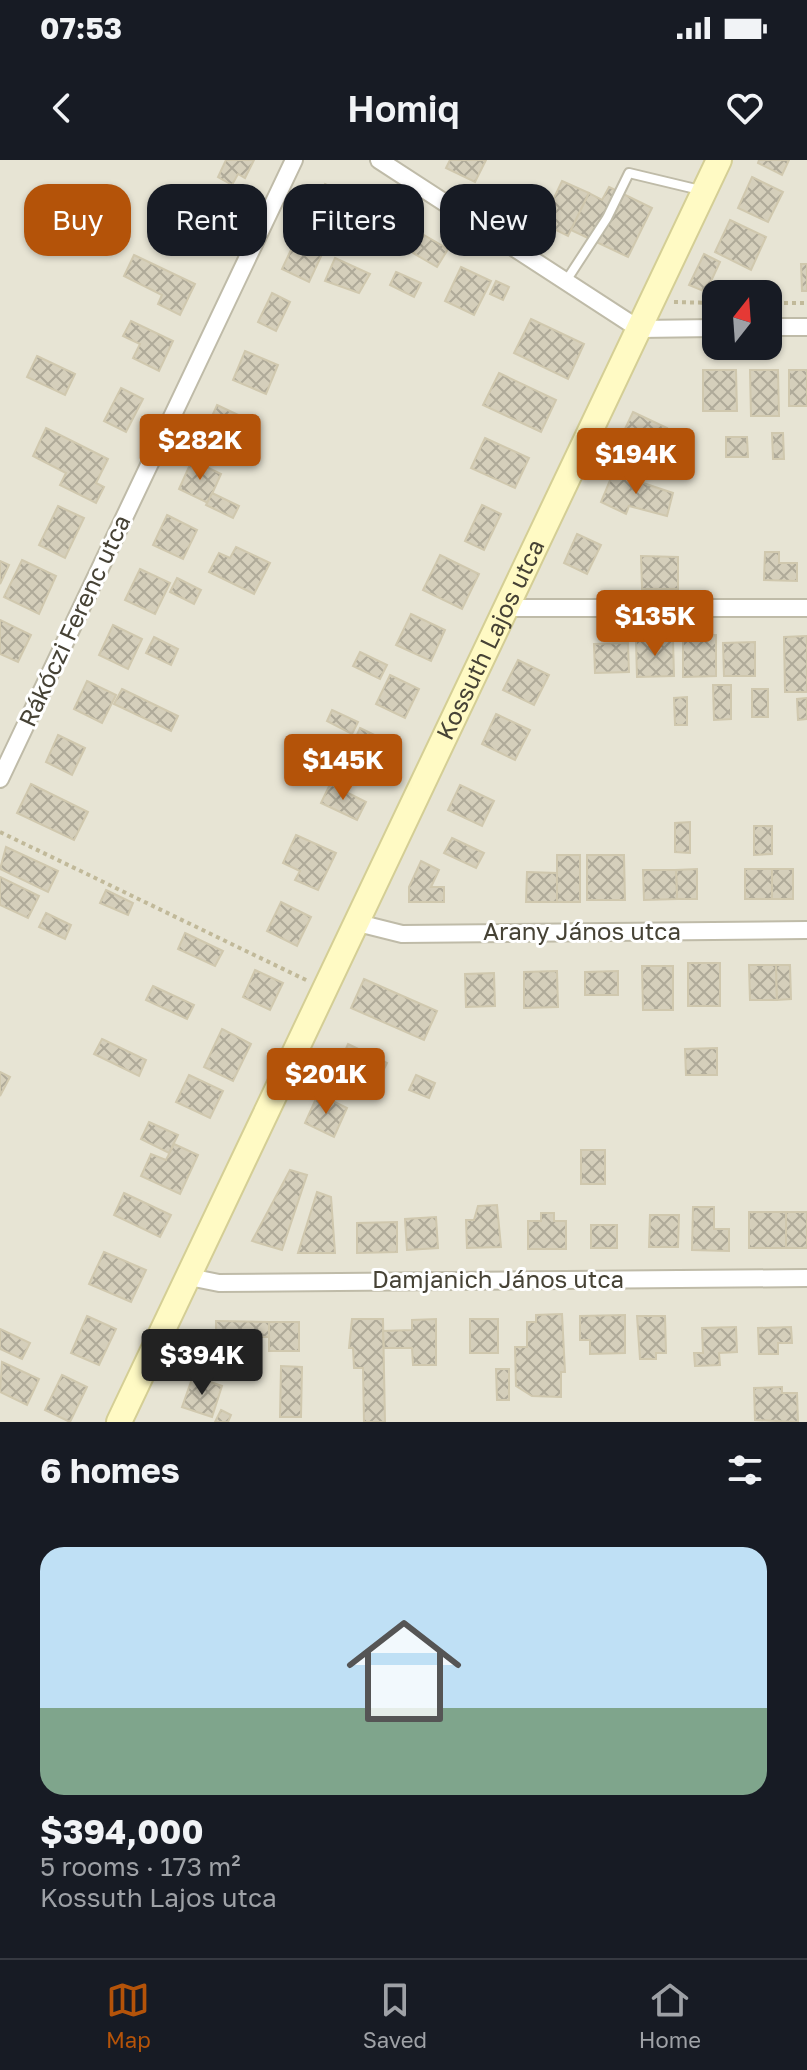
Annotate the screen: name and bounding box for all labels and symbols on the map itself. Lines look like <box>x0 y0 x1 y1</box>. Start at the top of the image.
north arrow <box>702 280 782 360</box>
pin: $282K <box>144 414 256 482</box>
pin: $194K <box>580 428 692 496</box>
street label: Rákóczi Ferenc utca <box>12 510 135 731</box>
street label: Kossuth Lajos utca <box>429 534 550 744</box>
pin: $135K <box>599 590 711 658</box>
pin: $145K <box>287 734 399 802</box>
street label: Arany János utca <box>483 916 681 945</box>
pin: $201K <box>270 1048 382 1116</box>
street label: Damjanich János utca <box>372 1264 624 1293</box>
pin: $394K <box>146 1329 258 1397</box>

